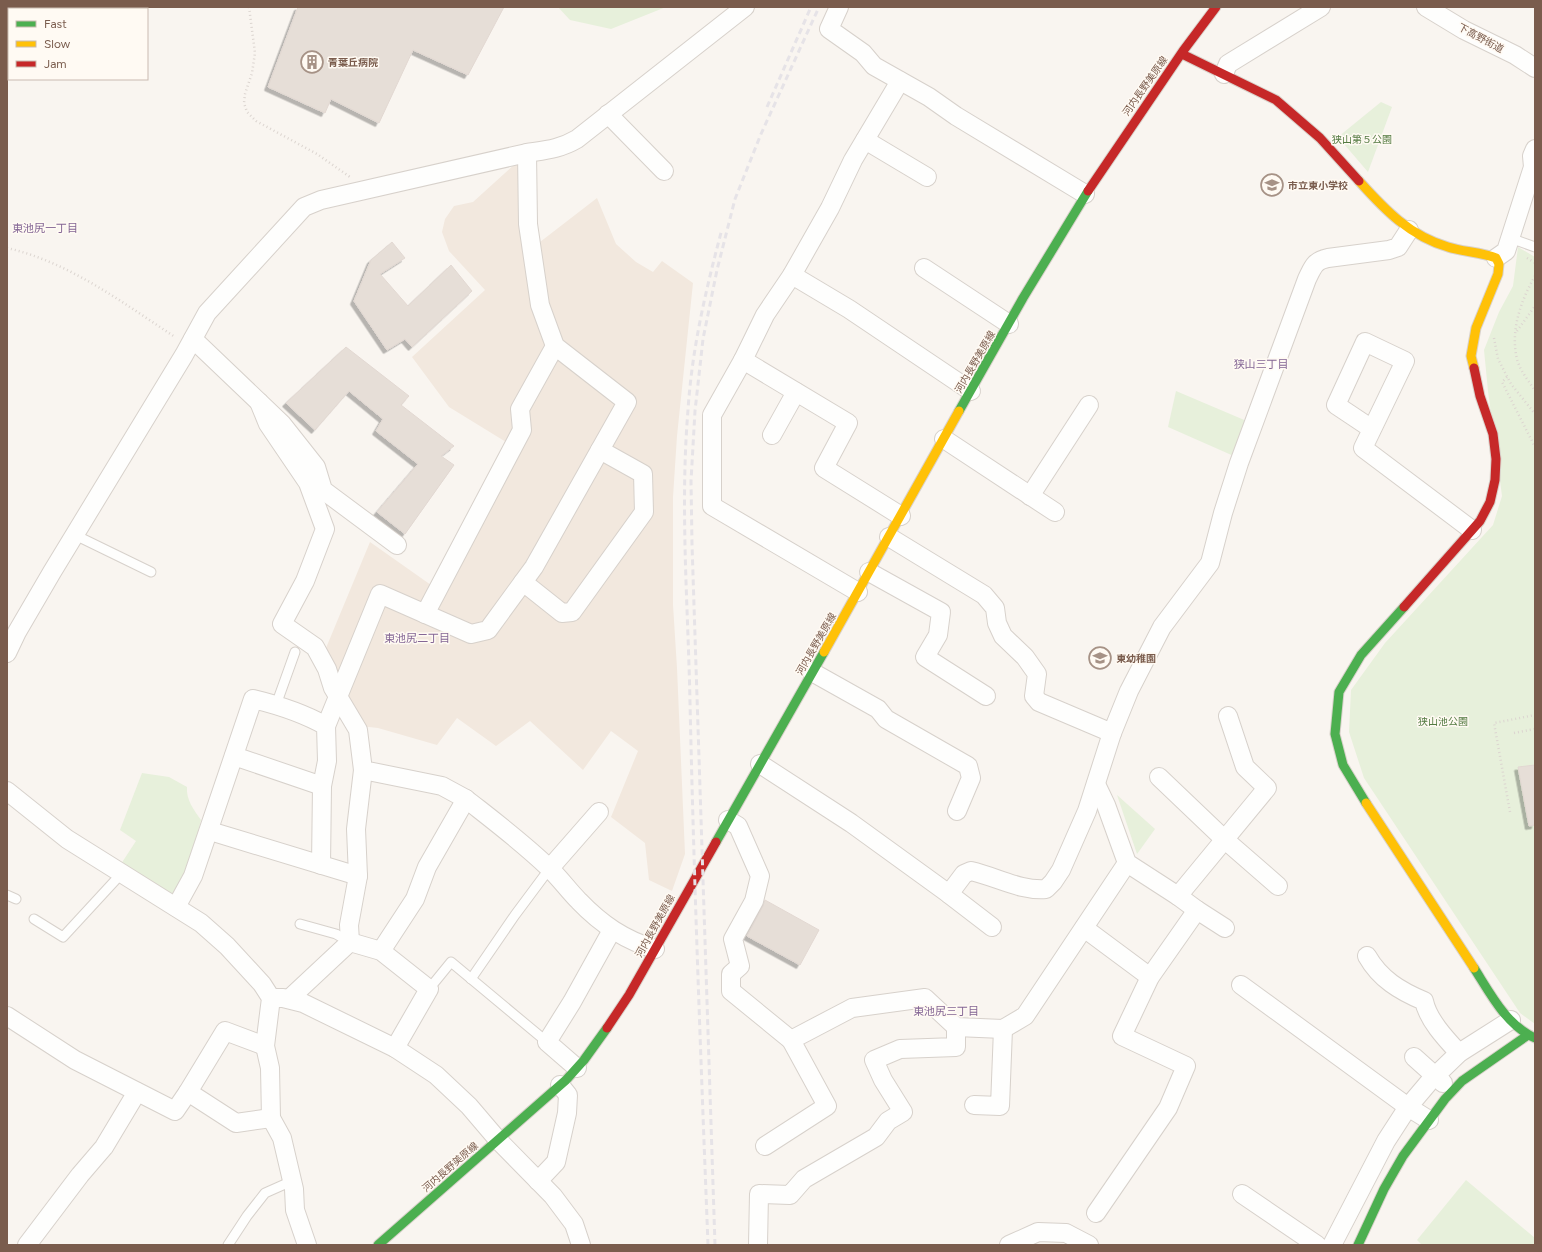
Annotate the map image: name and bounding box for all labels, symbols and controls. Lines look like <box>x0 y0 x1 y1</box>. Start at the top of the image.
legend <box>8 8 148 80</box>
text: Fast <box>44 17 67 31</box>
street label: 下高野街道 <box>1456 21 1506 55</box>
text: Slow <box>44 37 71 51</box>
building icon: 青葉丘病院 <box>299 49 325 75</box>
street label: 河内長野美原線 <box>1120 54 1170 118</box>
place label: 青葉丘病院 <box>328 56 378 69</box>
text: Jam <box>44 57 67 71</box>
park label: 狭山第５公園 <box>1332 133 1392 146</box>
school or university icon: 市立東小学校 <box>1259 172 1285 198</box>
place label: 市立東小学校 <box>1288 179 1348 192</box>
district label: 東池尻一丁目 <box>12 222 78 235</box>
street label: 河内長野美原線 <box>952 328 998 396</box>
district label: 狭山三丁目 <box>1234 358 1289 371</box>
street label: 河内長野美原線 <box>793 610 839 678</box>
district label: 東池尻二丁目 <box>384 632 450 645</box>
school or university icon: 東幼稚園 <box>1087 645 1113 671</box>
place label: 東幼稚園 <box>1116 652 1156 665</box>
park label: 狭山池公園 <box>1418 715 1468 728</box>
street label: 河内長野美原線 <box>632 892 678 960</box>
district label: 東池尻三丁目 <box>913 1005 979 1018</box>
street label: 河内長野美原線 <box>419 1139 481 1195</box>

